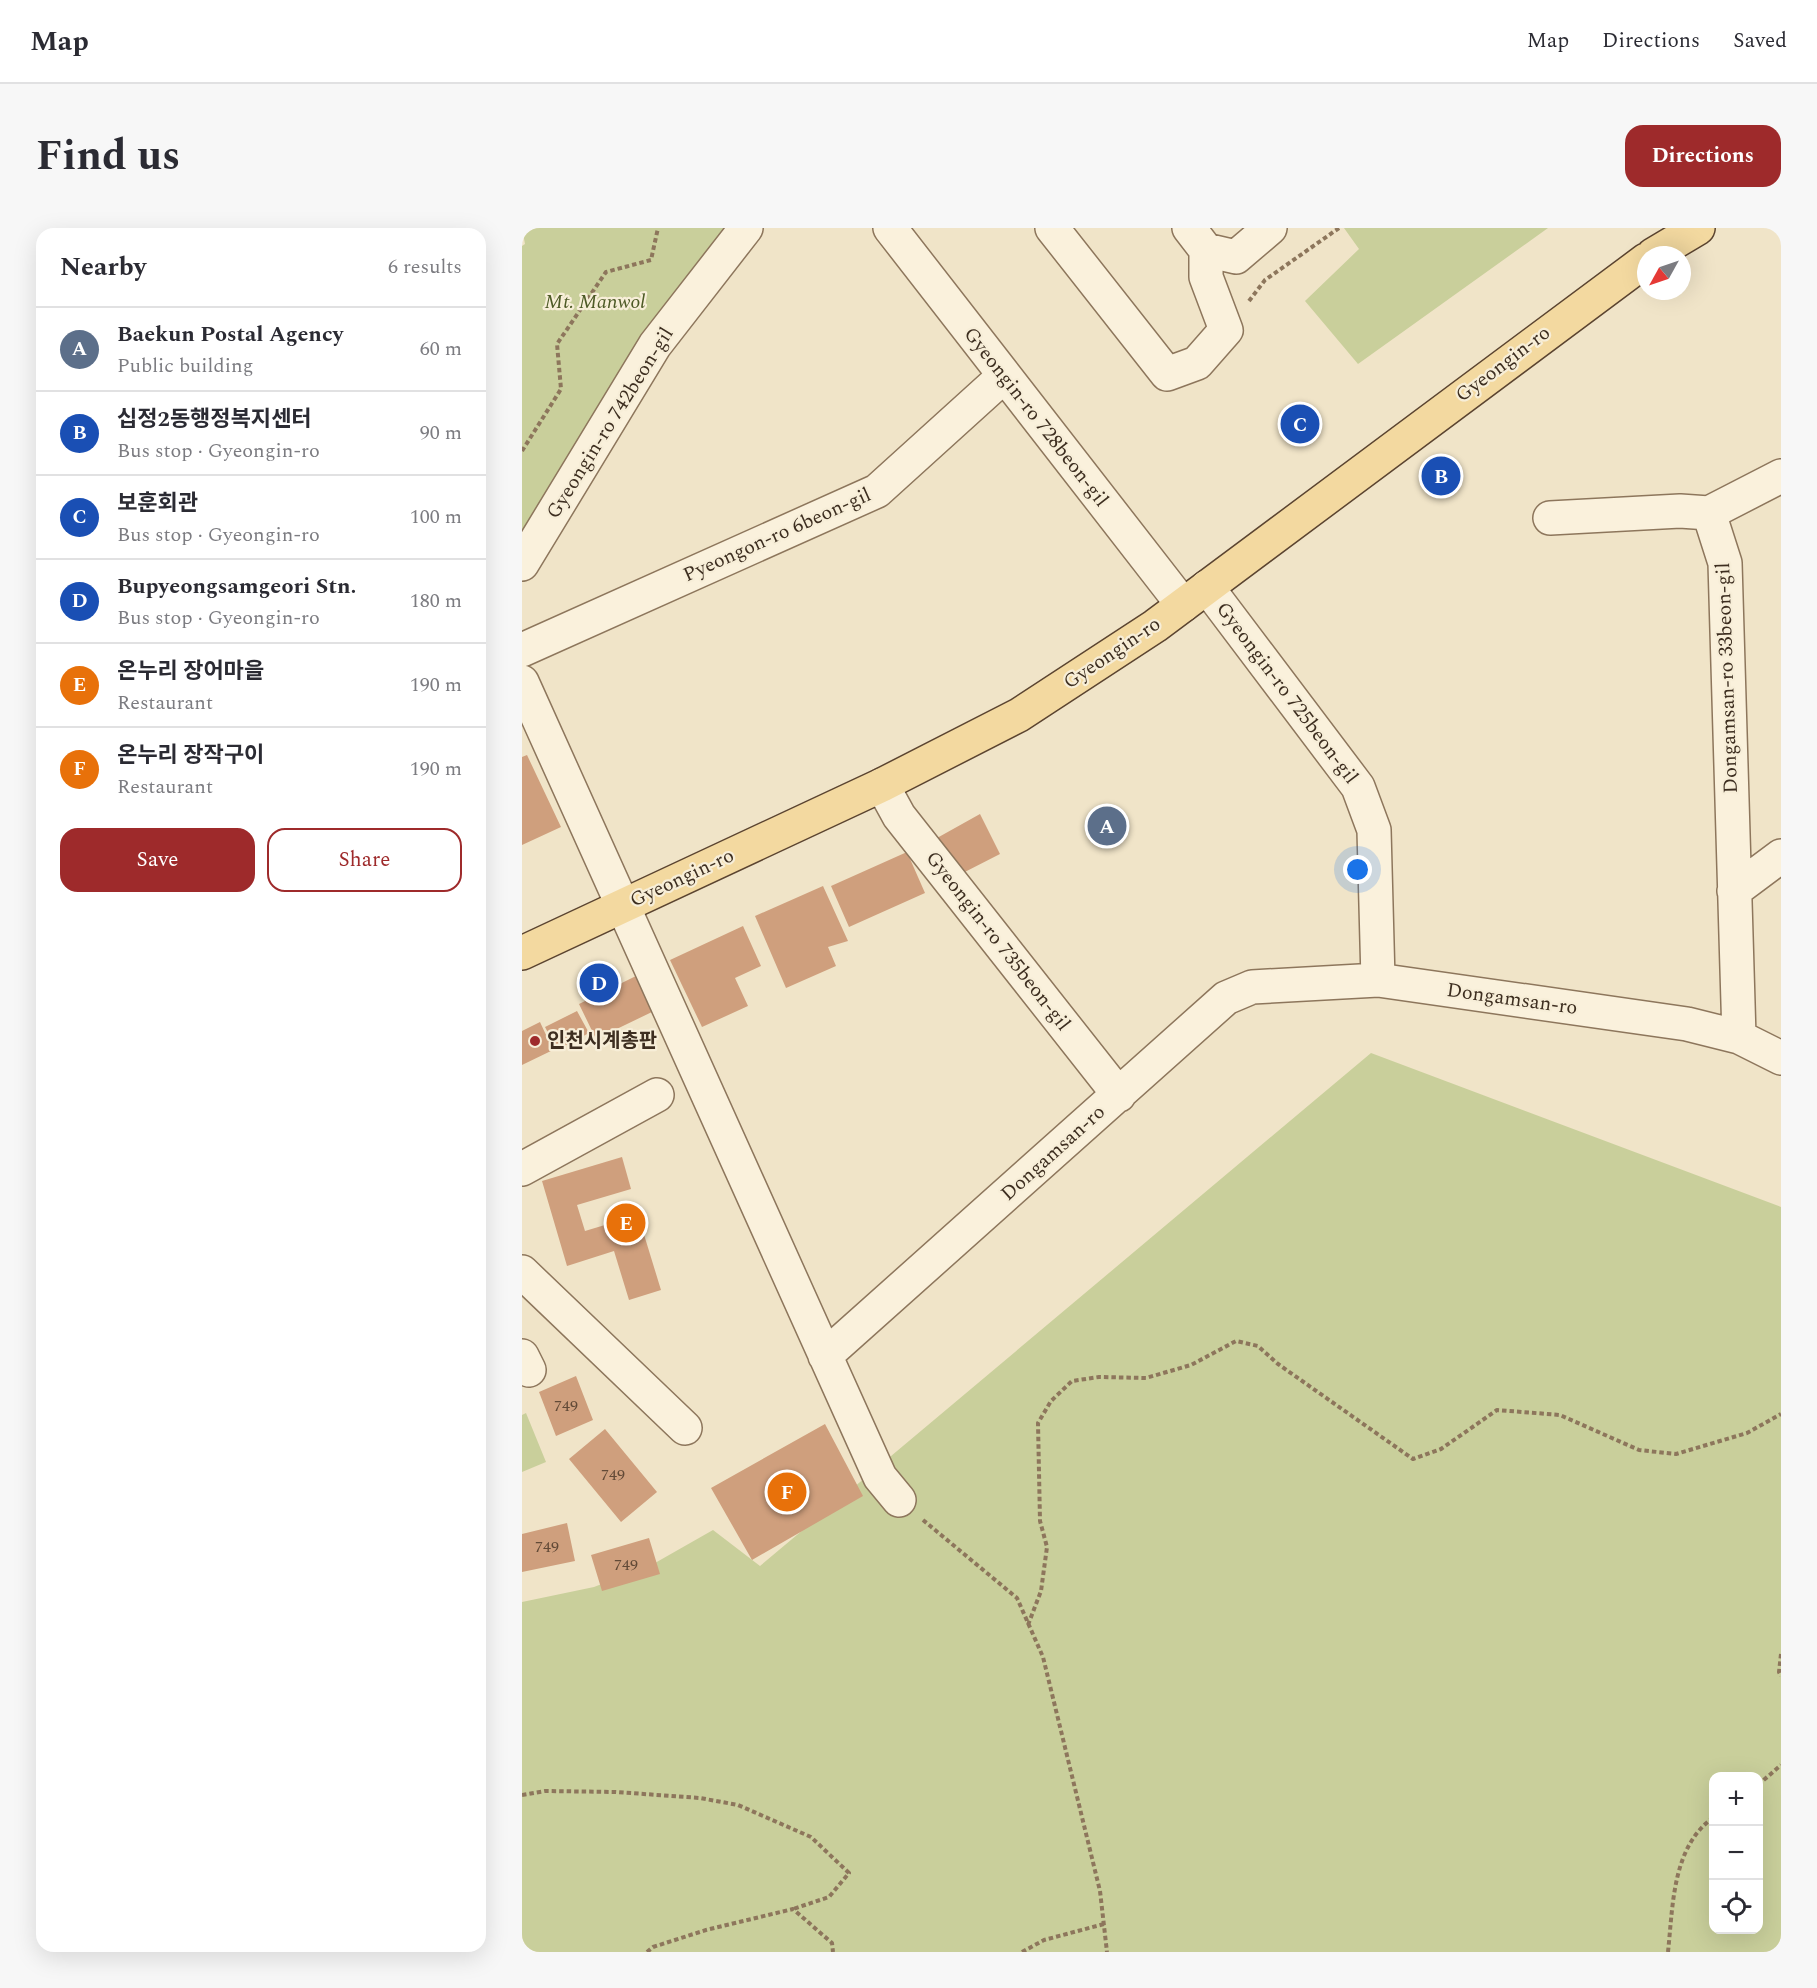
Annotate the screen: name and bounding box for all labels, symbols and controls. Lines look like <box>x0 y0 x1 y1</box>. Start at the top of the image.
text: Map <box>30 20 89 63</box>
text: Map <box>1527 25 1569 57</box>
text: Directions <box>1602 25 1700 57</box>
text: Saved <box>1733 25 1787 57</box>
text: Find us <box>36 125 180 188</box>
button: Directions <box>1625 125 1781 187</box>
north arrow <box>1637 246 1691 300</box>
text: Nearby <box>60 247 146 287</box>
text: 6 results <box>388 252 462 282</box>
park label: Mt. Manwol <box>544 287 646 317</box>
text: Baekun Postal Agency <box>117 318 343 351</box>
street label: Gyeongin-ro <box>1449 318 1557 410</box>
street label: Gyeongin-ro 742beon-gil <box>539 321 681 525</box>
street label: Gyeongin-ro 728beon-gil <box>956 321 1116 513</box>
text: A <box>72 334 87 364</box>
text: 60 m <box>420 334 462 364</box>
text: Public building <box>117 351 253 381</box>
pin: C <box>1280 402 1320 446</box>
text: 십정2동행정복지센터 <box>117 403 312 436</box>
text: B <box>72 418 87 448</box>
text: 90 m <box>420 418 462 448</box>
text: Bus stop · Gyeongin-ro <box>117 436 320 466</box>
pin: B <box>1422 454 1460 498</box>
street label: Pyeongon-ro 6beon-gil <box>678 480 876 590</box>
text: 보훈회관 <box>117 487 198 520</box>
text: C <box>72 502 87 532</box>
text: 100 m <box>410 502 462 532</box>
text: Bus stop · Gyeongin-ro <box>117 520 320 550</box>
street label: Dongamsan-ro 33beon-gil <box>1708 562 1746 794</box>
text: Bupyeongsamgeori Stn. <box>117 570 356 603</box>
text: D <box>71 586 88 616</box>
text: 180 m <box>410 586 462 616</box>
street label: Gyeongin-ro 725beon-gil <box>1209 596 1365 790</box>
text: Bus stop · Gyeongin-ro <box>117 603 320 633</box>
street label: Gyeongin-ro <box>1057 609 1167 697</box>
text: 온누리 장어마을 <box>117 655 264 688</box>
text: E <box>73 670 86 700</box>
text: 190 m <box>410 670 462 700</box>
text: Restaurant <box>117 688 213 718</box>
text: 온누리 장작구이 <box>117 739 264 772</box>
text: F <box>73 754 86 784</box>
text: 190 m <box>410 754 462 784</box>
text: Restaurant <box>117 772 213 802</box>
pin: A <box>1088 804 1126 848</box>
button: Save <box>60 828 255 892</box>
button: Share <box>267 828 462 892</box>
street label: Gyeongin-ro <box>625 841 739 915</box>
street label: Gyeongin-ro 735beon-gil <box>918 845 1078 1037</box>
your location <box>1343 855 1372 884</box>
pin: D <box>580 960 619 1005</box>
street label: Dongamsan-ro <box>1445 975 1579 1023</box>
place label: 인천시계총판 <box>547 1026 657 1056</box>
marker: 인천시계총판 <box>528 1034 542 1048</box>
street label: Dongamsan-ro <box>994 1098 1112 1208</box>
pin: E <box>606 1200 646 1246</box>
house number: 749 <box>554 1394 578 1418</box>
house number: 749 <box>601 1463 625 1487</box>
pin: F <box>768 1470 806 1514</box>
house number: 749 <box>535 1535 559 1559</box>
house number: 749 <box>614 1553 638 1577</box>
map controls <box>1709 1772 1763 1934</box>
button: + <box>1709 1772 1763 1826</box>
button: − <box>1709 1826 1763 1880</box>
button: locate <box>1709 1880 1763 1934</box>

